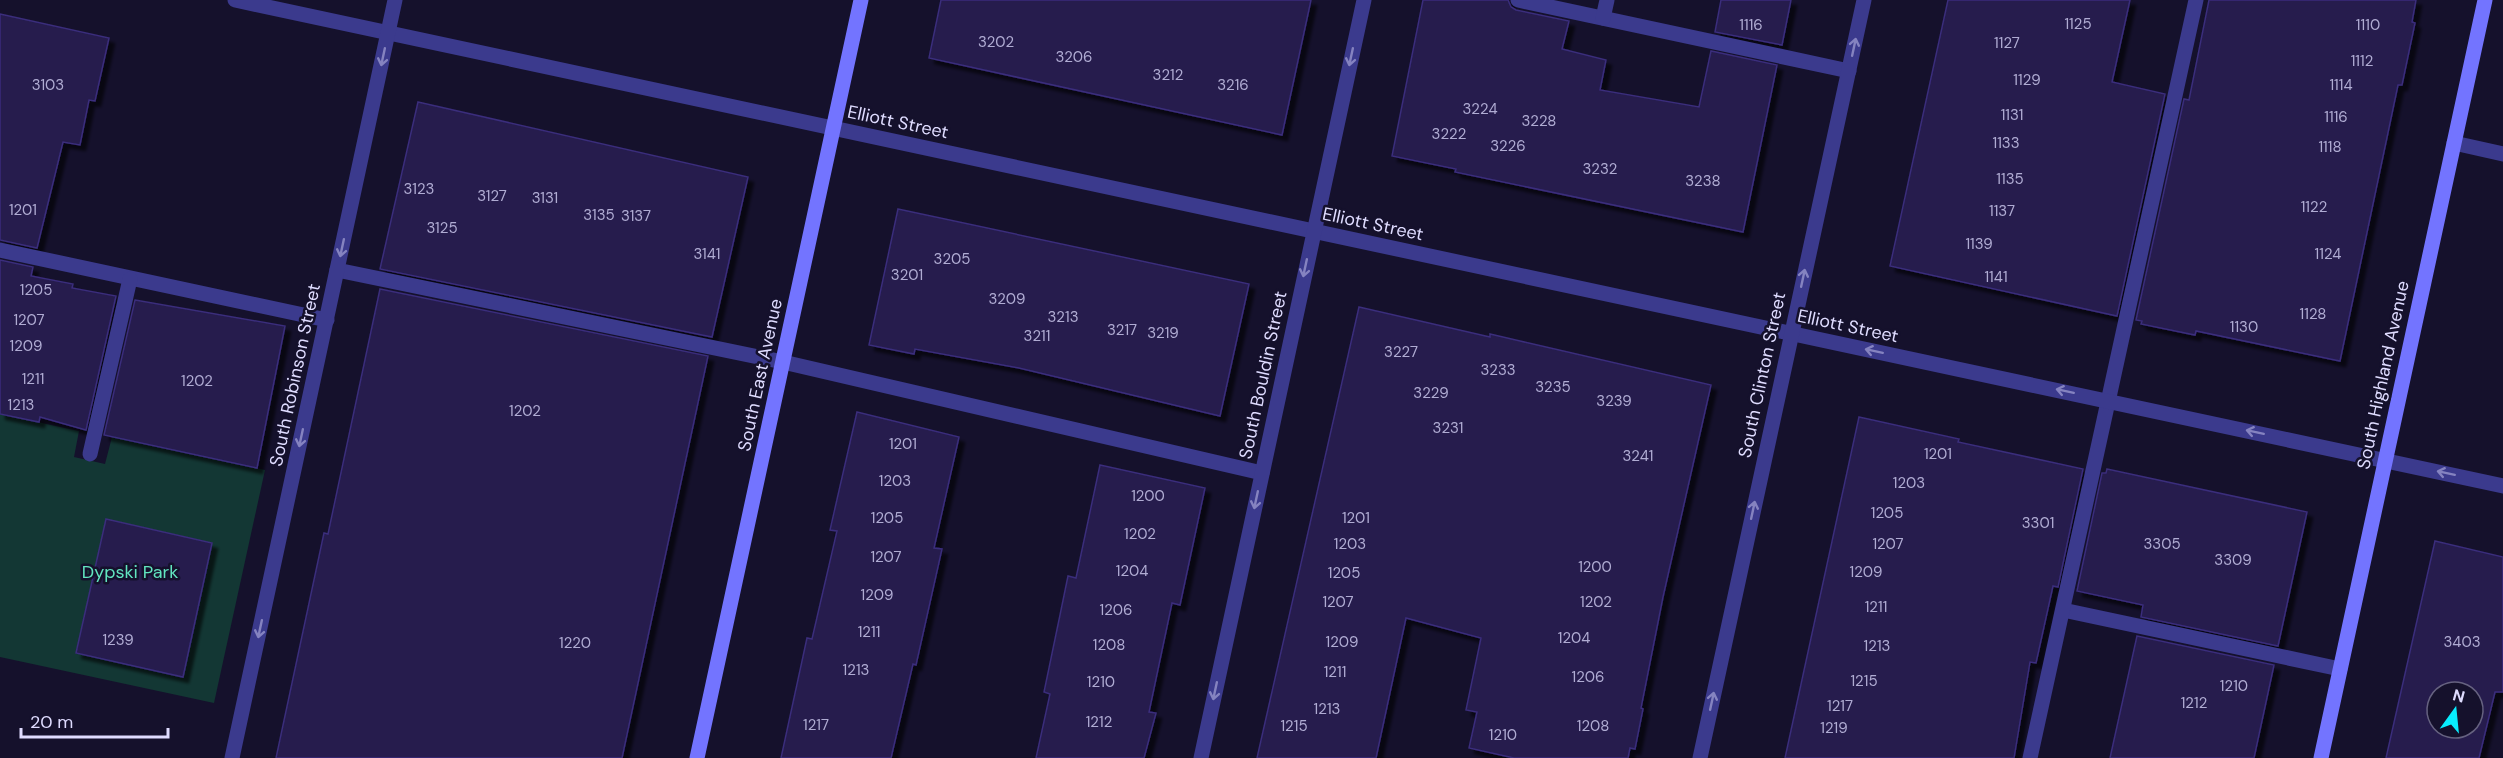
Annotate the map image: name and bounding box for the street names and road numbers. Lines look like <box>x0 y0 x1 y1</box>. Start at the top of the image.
street label: Elliott Street <box>845 100 951 144</box>
street label: Elliott Street <box>1320 202 1426 246</box>
street label: South Highland Avenue <box>2351 279 2415 471</box>
street label: South Robinson Street <box>264 281 326 469</box>
street label: South Bouldin Street <box>1233 289 1293 461</box>
street label: South Clinton Street <box>1733 290 1791 460</box>
street label: South East Avenue <box>732 297 788 453</box>
street label: Elliott Street <box>1795 304 1901 348</box>

